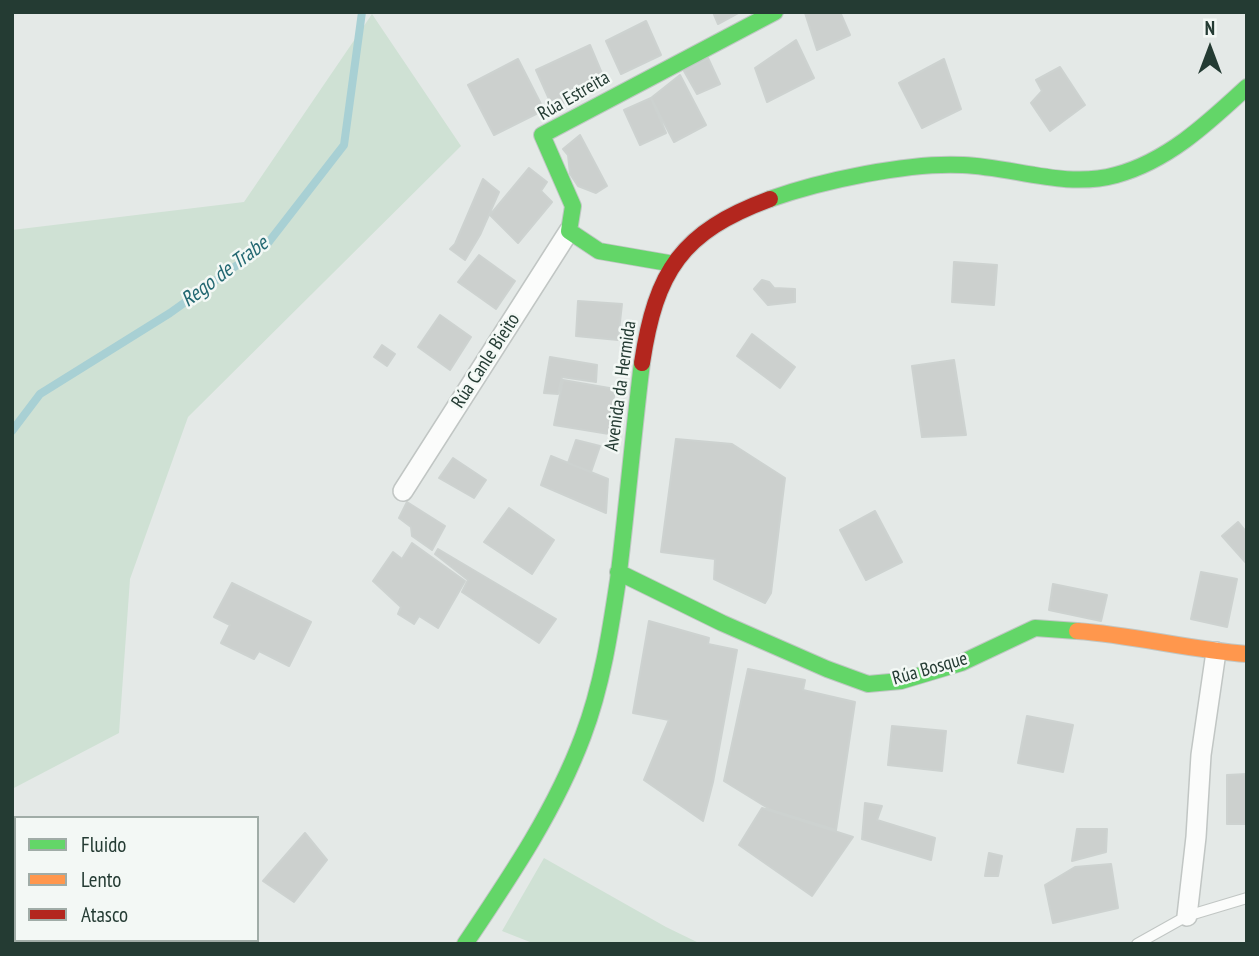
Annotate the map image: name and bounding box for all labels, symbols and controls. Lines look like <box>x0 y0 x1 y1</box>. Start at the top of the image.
north arrow <box>1175 14 1245 84</box>
text: N <box>1205 16 1215 40</box>
street label: Rúa Estreita <box>534 66 614 126</box>
water label: Rego de Trabe <box>177 231 273 313</box>
street label: Rúa Canle Bieito <box>447 309 525 413</box>
street label: Avenida da Hermida <box>601 319 641 453</box>
street label: Rúa Bosque <box>890 647 970 691</box>
legend <box>14 816 259 942</box>
text: Fluido <box>81 831 126 858</box>
text: Lento <box>81 866 121 893</box>
text: Atasco <box>81 901 128 928</box>

